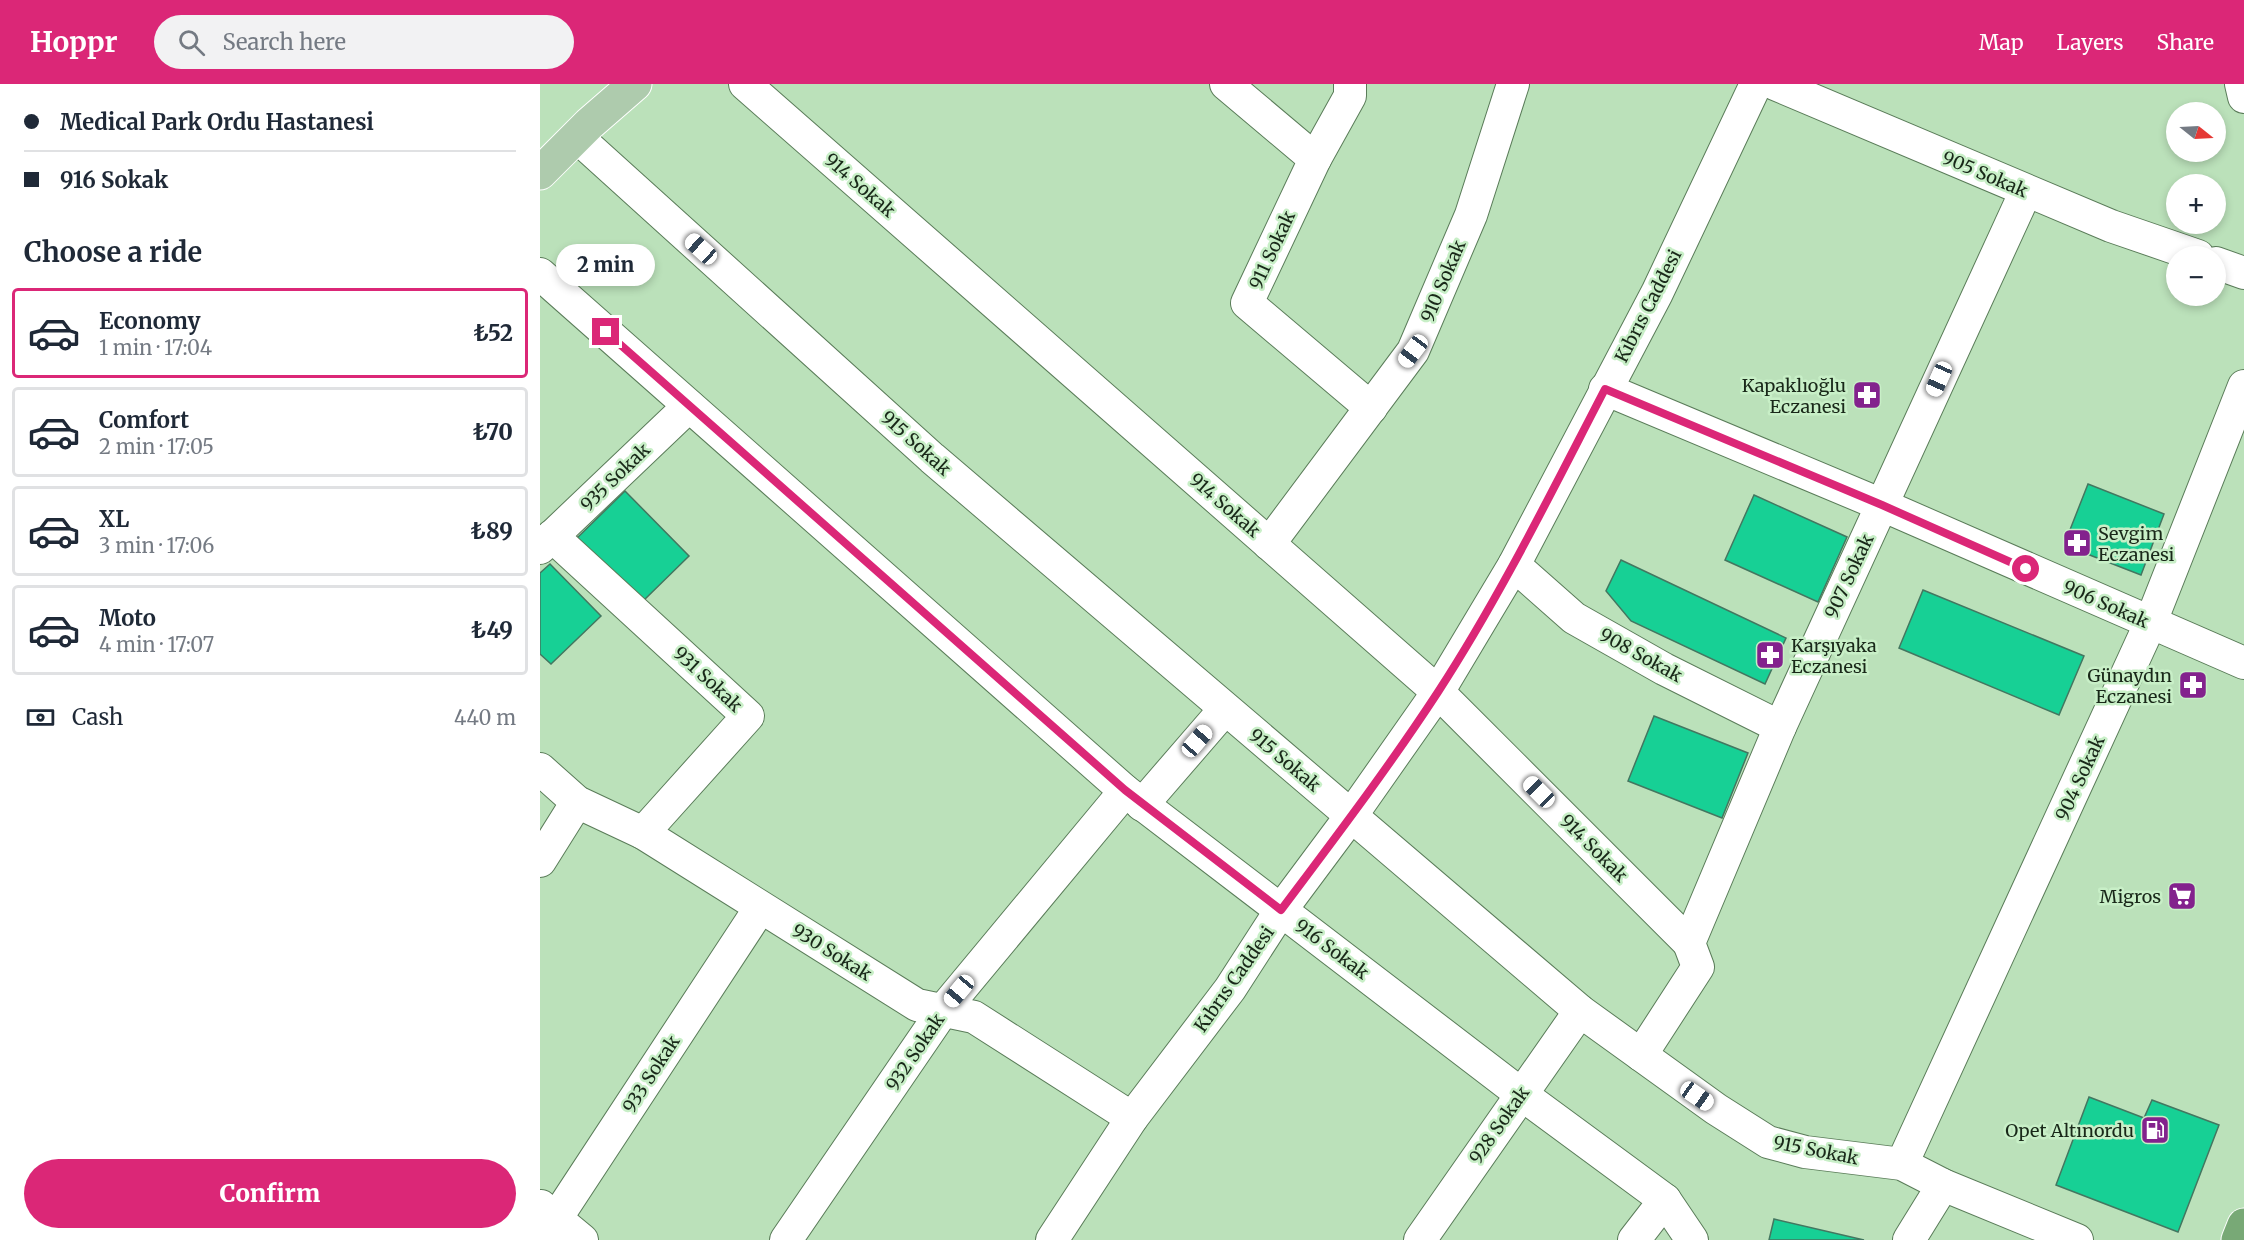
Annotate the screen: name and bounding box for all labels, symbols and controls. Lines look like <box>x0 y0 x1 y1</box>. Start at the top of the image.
search box <box>154 15 574 69</box>
text: Hoppr <box>30 24 118 60</box>
icon: search <box>175 26 208 59</box>
text: Search here <box>223 28 346 56</box>
text: Map <box>1979 29 2024 56</box>
text: Layers <box>2057 29 2124 56</box>
text: Share <box>2157 29 2214 56</box>
north arrow <box>2166 102 2226 162</box>
map controls <box>2166 102 2226 306</box>
text: Medical Park Ordu Hastanesi <box>60 108 374 136</box>
street label: 905 Sokak <box>1939 146 2032 203</box>
street label: 914 Sokak <box>820 148 901 222</box>
text: 916 Sokak <box>60 166 168 194</box>
button: + <box>2166 174 2226 234</box>
street label: 911 Sokak <box>1244 207 1300 293</box>
car <box>682 230 720 268</box>
text: Choose a ride <box>24 235 202 269</box>
street label: 910 Sokak <box>1415 236 1471 326</box>
callout: 2 min <box>556 245 656 287</box>
street label: Kıbrıs Caddesi <box>1610 245 1686 366</box>
button: − <box>2166 246 2226 306</box>
text: 2 min <box>577 252 634 277</box>
icon: car <box>27 306 81 360</box>
text: Economy <box>99 307 200 335</box>
route end <box>592 318 619 345</box>
text: ₺52 <box>473 319 513 347</box>
car <box>1395 331 1431 371</box>
text: 1 min · 17:04 <box>99 335 212 360</box>
car <box>1923 359 1955 399</box>
place label: Kapaklıoğlu Eczanesi <box>1742 374 1846 418</box>
pharmacy icon: Kapaklıoğlu Eczanesi <box>1851 379 1883 411</box>
icon: car <box>27 405 81 459</box>
text: Comfort <box>99 406 189 434</box>
street label: 915 Sokak <box>876 406 956 481</box>
text: ₺70 <box>473 418 513 446</box>
text: 2 min · 17:05 <box>99 434 214 459</box>
street label: 935 Sokak <box>575 438 655 516</box>
street label: 914 Sokak <box>1185 468 1266 542</box>
icon: car <box>27 504 81 558</box>
text: XL <box>99 505 129 533</box>
text: ₺89 <box>471 517 513 545</box>
place label: Sevgim Eczanesi <box>2098 522 2175 566</box>
pharmacy icon: Sevgim Eczanesi <box>2061 527 2093 559</box>
street label: 907 Sokak <box>1820 530 1879 622</box>
text: 3 min · 17:06 <box>99 533 214 558</box>
route start <box>2012 555 2039 582</box>
street label: 906 Sokak <box>2060 575 2153 633</box>
icon: car <box>27 603 81 657</box>
text: Moto <box>99 604 156 632</box>
text: ₺49 <box>471 616 513 644</box>
street label: 908 Sokak <box>1596 623 1687 687</box>
text: 4 min · 17:07 <box>99 632 214 657</box>
place label: Karşıyaka Eczanesi <box>1791 634 1877 678</box>
pharmacy icon: Karşıyaka Eczanesi <box>1754 639 1786 671</box>
street label: 931 Sokak <box>669 641 748 717</box>
place label: Günaydın Eczanesi <box>2088 664 2172 708</box>
pharmacy icon: Günaydın Eczanesi <box>2177 669 2209 701</box>
icon: cash <box>24 701 57 734</box>
text: Cash <box>72 703 123 731</box>
text: 440 m <box>454 705 516 730</box>
car <box>1178 722 1216 760</box>
street label: 915 Sokak <box>1245 723 1326 797</box>
street label: 904 Sokak <box>2050 731 2110 824</box>
car <box>1520 773 1558 811</box>
street label: 914 Sokak <box>1555 809 1633 887</box>
supermarket icon: Migros <box>2166 880 2198 912</box>
place label: Migros <box>2100 885 2161 908</box>
street label: 916 Sokak <box>1291 914 1374 985</box>
street label: 930 Sokak <box>788 918 877 986</box>
street label: Kıbrıs Caddesi <box>1189 922 1279 1036</box>
car <box>941 971 977 1011</box>
street label: 932 Sokak <box>881 1008 950 1095</box>
street label: 933 Sokak <box>617 1030 685 1117</box>
car <box>1677 1078 1717 1114</box>
street label: 928 Sokak <box>1464 1081 1534 1168</box>
fuel station icon: Opet Altınordu <box>2139 1114 2171 1146</box>
place label: Opet Altınordu <box>2005 1119 2134 1142</box>
street label: 915 Sokak <box>1771 1130 1861 1170</box>
button: Confirm <box>24 1159 516 1228</box>

